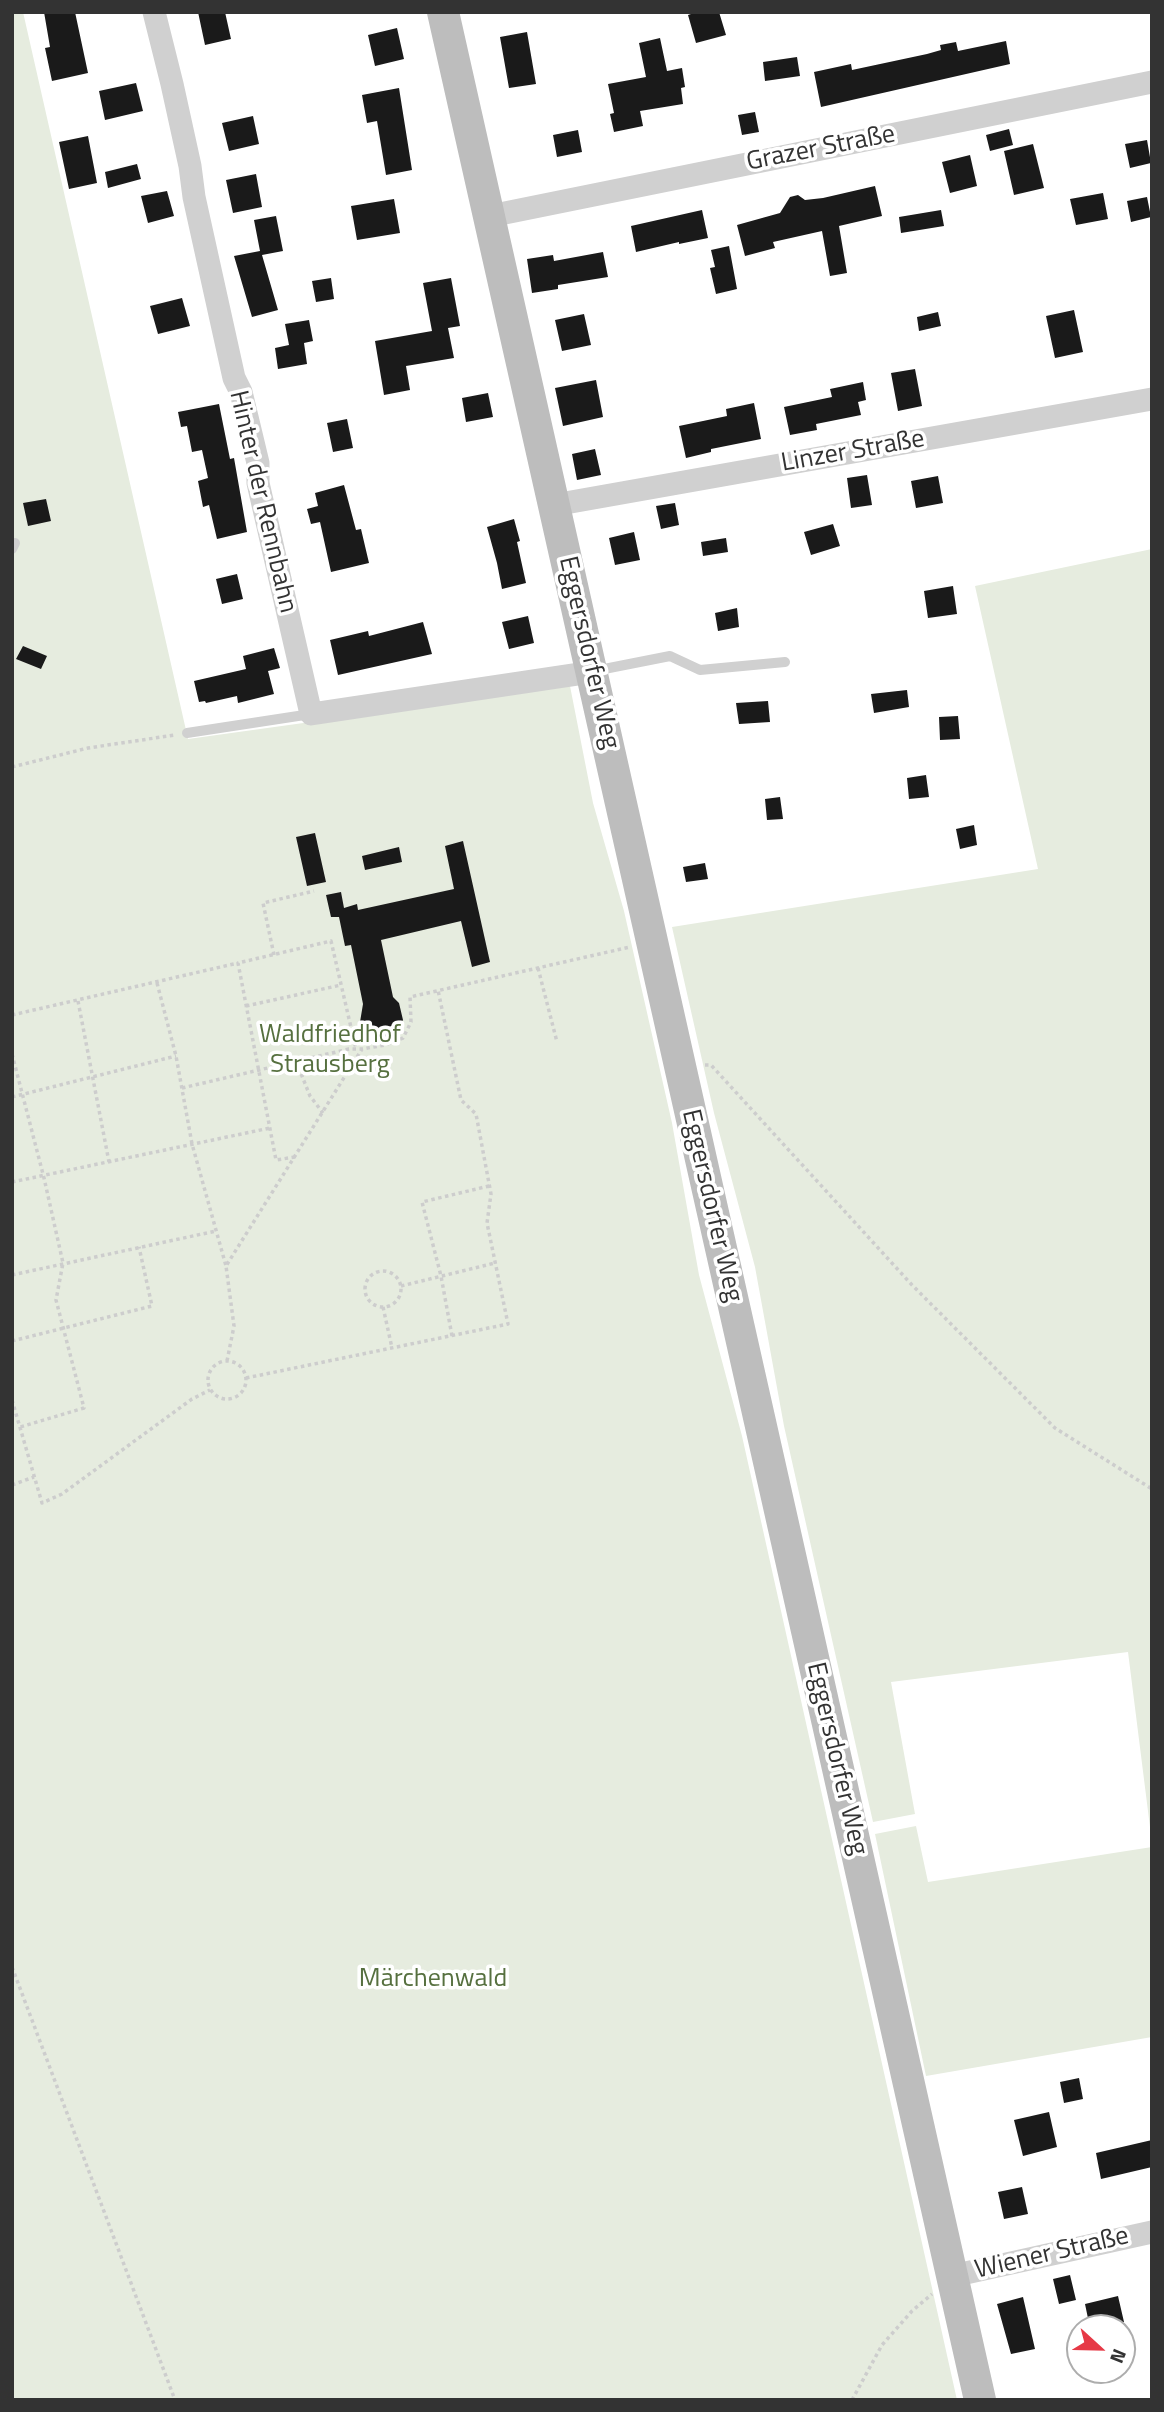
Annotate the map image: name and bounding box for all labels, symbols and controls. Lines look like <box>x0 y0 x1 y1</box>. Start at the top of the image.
street label: Grazer Straße <box>744 119 898 179</box>
street label: Hinter der Rennbahn <box>221 388 303 616</box>
street label: Linzer Straße <box>779 424 927 480</box>
street label: Eggersdorfer Weg <box>551 554 625 752</box>
park label: Waldfriedhof Strausberg <box>259 1020 401 1082</box>
street label: Eggersdorfer Weg <box>674 1107 748 1305</box>
street label: Eggersdorfer Weg <box>799 1660 873 1858</box>
park label: Märchenwald <box>359 1964 507 1996</box>
street label: Wiener Straße <box>972 2221 1132 2287</box>
north arrow <box>1066 2314 1136 2384</box>
text: N <box>1103 2345 1135 2368</box>

